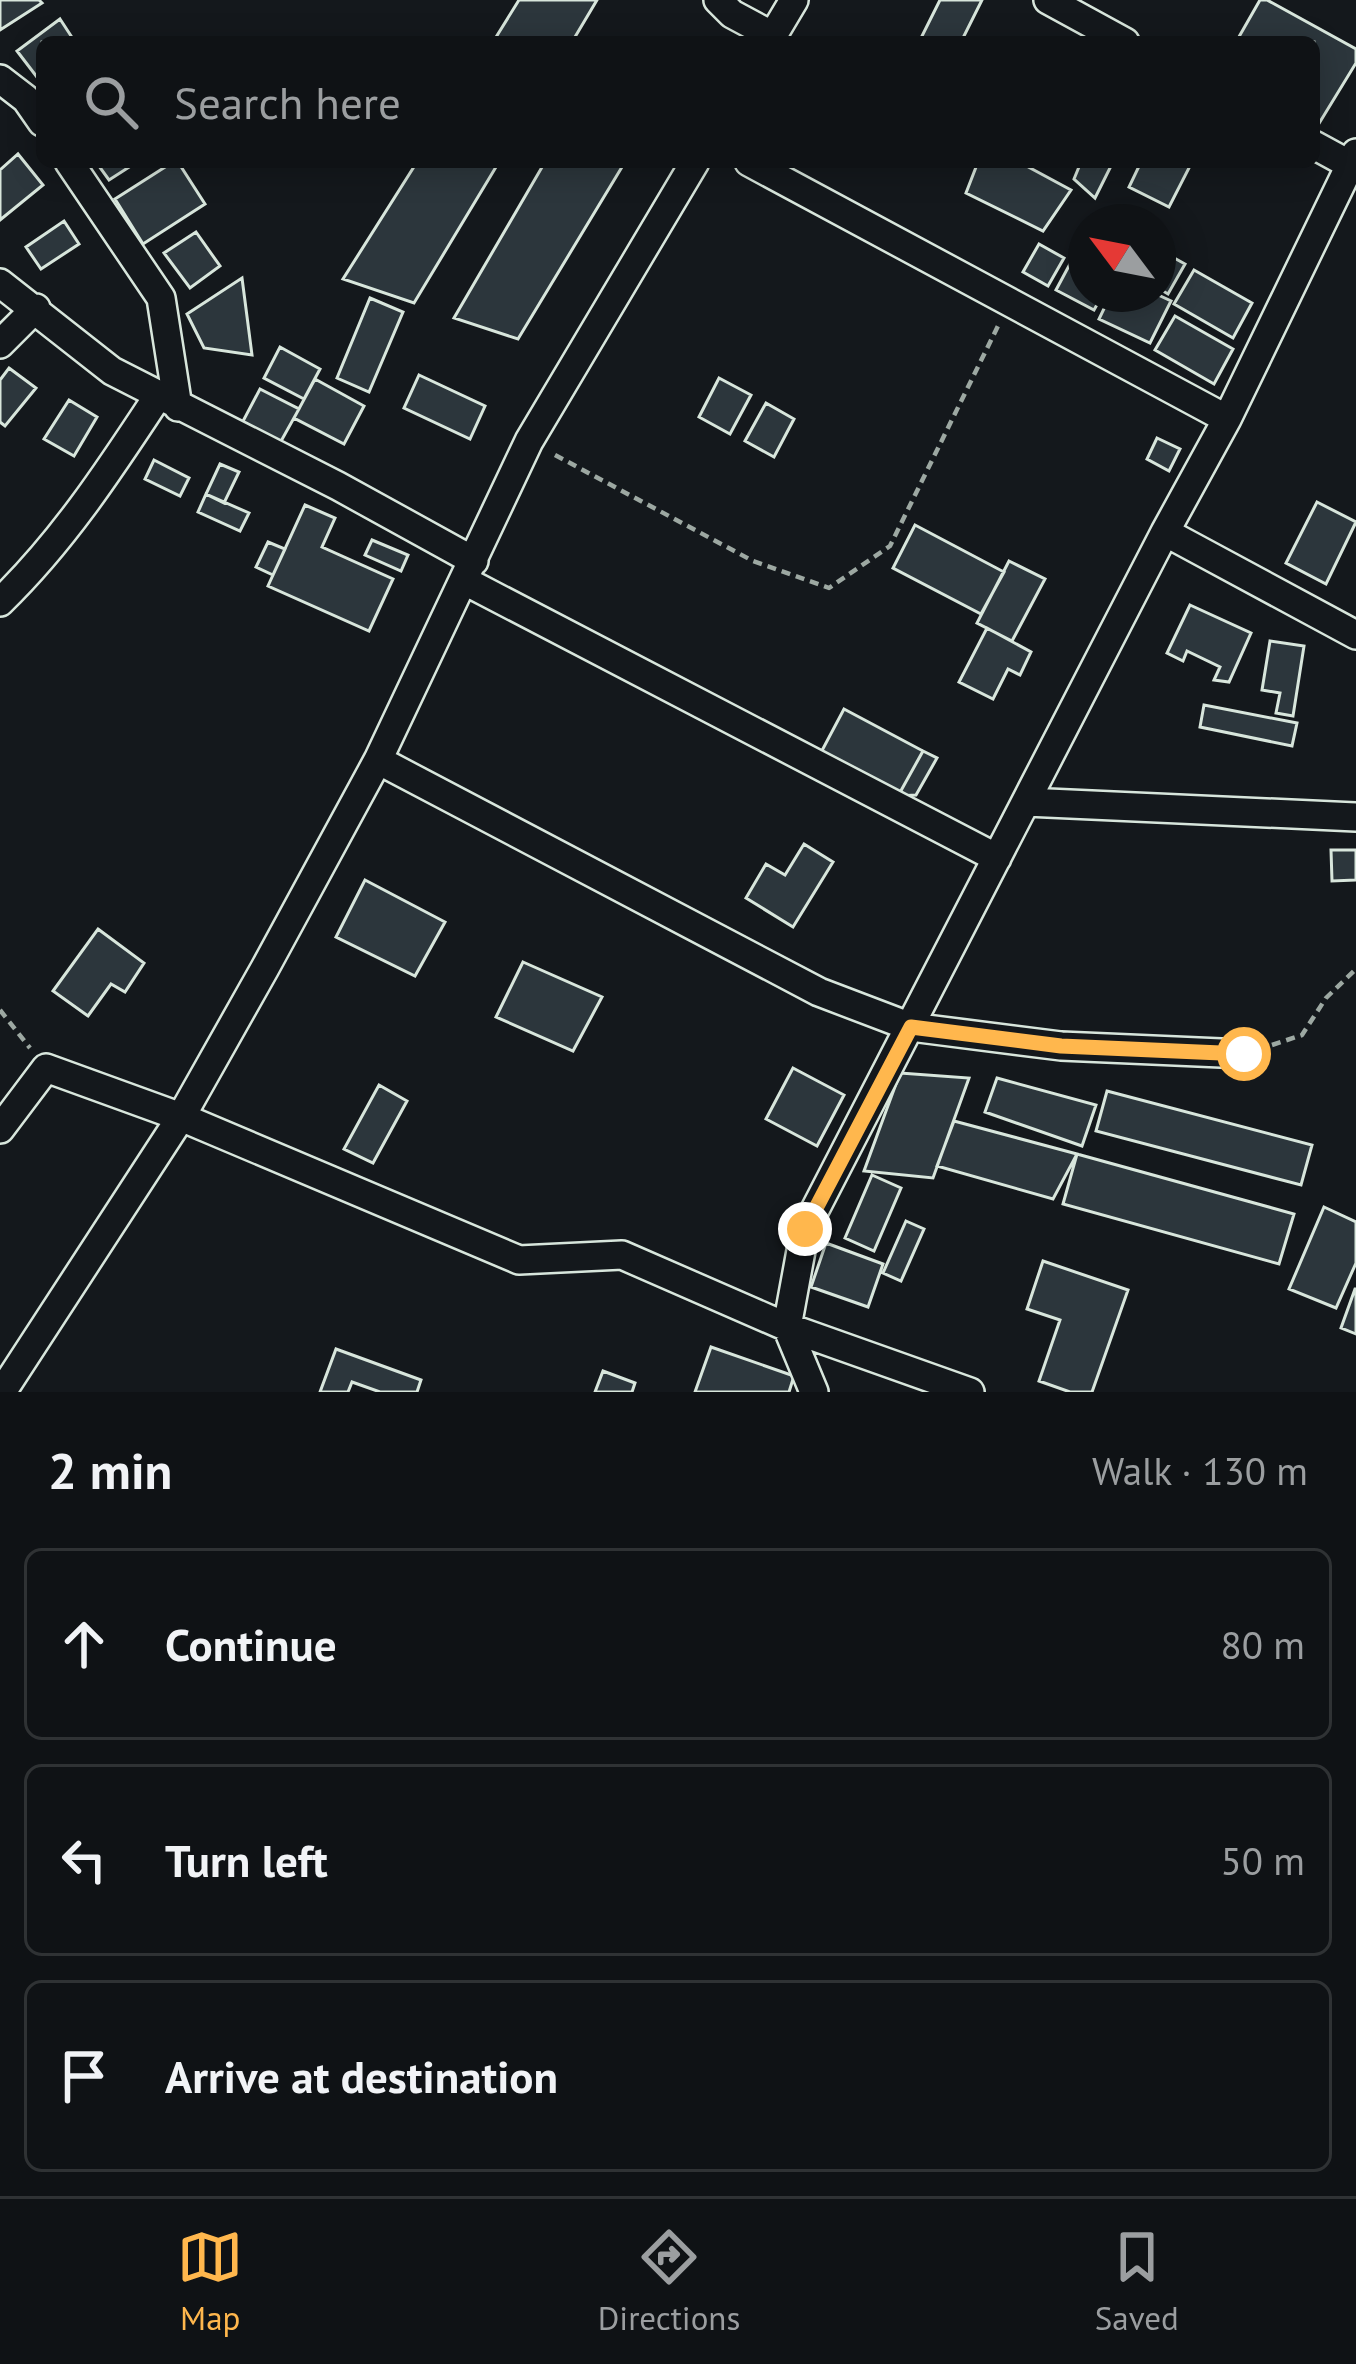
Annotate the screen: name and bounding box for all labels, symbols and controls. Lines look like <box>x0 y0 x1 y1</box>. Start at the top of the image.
search box <box>36 36 1320 168</box>
icon: search <box>78 69 144 135</box>
text: Search here <box>174 73 401 131</box>
north arrow <box>1068 204 1176 312</box>
route start <box>1217 1027 1271 1081</box>
route end <box>778 1202 832 1256</box>
text: 2 min <box>48 1437 172 1503</box>
text: Walk · 130 m <box>1092 1445 1308 1496</box>
icon: ahead <box>51 1611 117 1677</box>
text: Continue <box>165 1615 337 1673</box>
text: 80 m <box>1220 1619 1305 1670</box>
icon: left <box>51 1827 117 1893</box>
text: Turn left <box>165 1831 328 1889</box>
text: 50 m <box>1220 1835 1305 1886</box>
icon: arrive <box>51 2043 117 2109</box>
text: Arrive at destination <box>165 2047 558 2105</box>
tab: Map <box>177 2224 243 2339</box>
tab: Directions <box>598 2224 740 2339</box>
tab: Saved <box>1095 2224 1179 2339</box>

